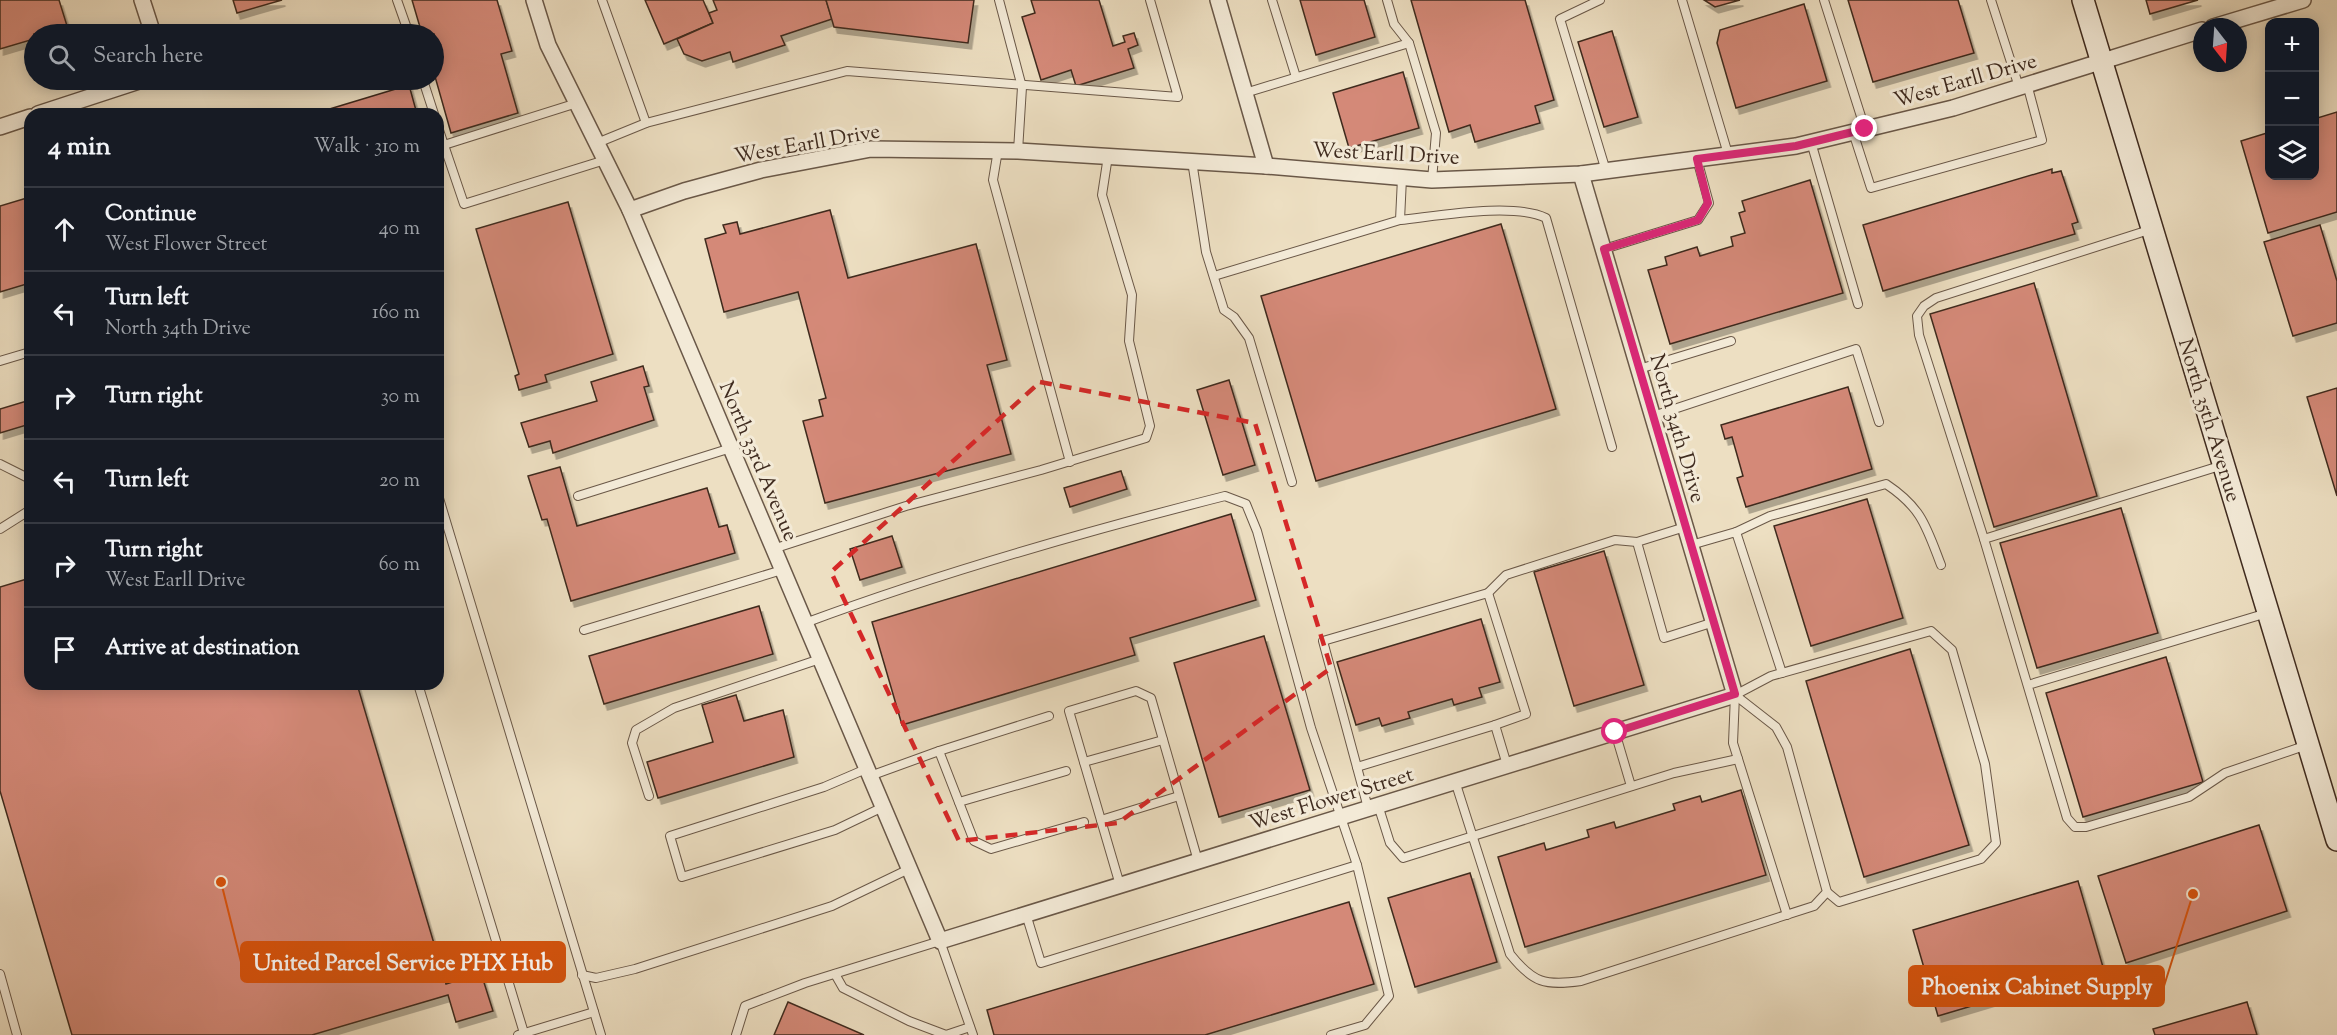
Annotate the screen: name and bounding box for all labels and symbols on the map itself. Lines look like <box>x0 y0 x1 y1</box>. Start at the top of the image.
north arrow <box>2193 18 2247 72</box>
street label: West Earll Drive <box>1891 47 2041 117</box>
route end <box>1851 115 1877 141</box>
street label: West Earll Drive <box>732 117 883 173</box>
street label: West Earll Drive <box>1311 136 1460 174</box>
street label: North 35th Avenue <box>2169 335 2247 506</box>
street label: North 34th Drive <box>1641 351 1712 506</box>
street label: North 33rd Avenue <box>710 377 804 546</box>
route start <box>1601 718 1627 744</box>
street label: West Flower Street <box>1246 761 1418 839</box>
callout: United Parcel Service PHX Hub <box>241 942 565 982</box>
text: United Parcel Service PHX Hub <box>253 949 553 981</box>
callout: Phoenix Cabinet Supply <box>1909 966 2164 1006</box>
text: Phoenix Cabinet Supply <box>1922 973 2152 1005</box>

